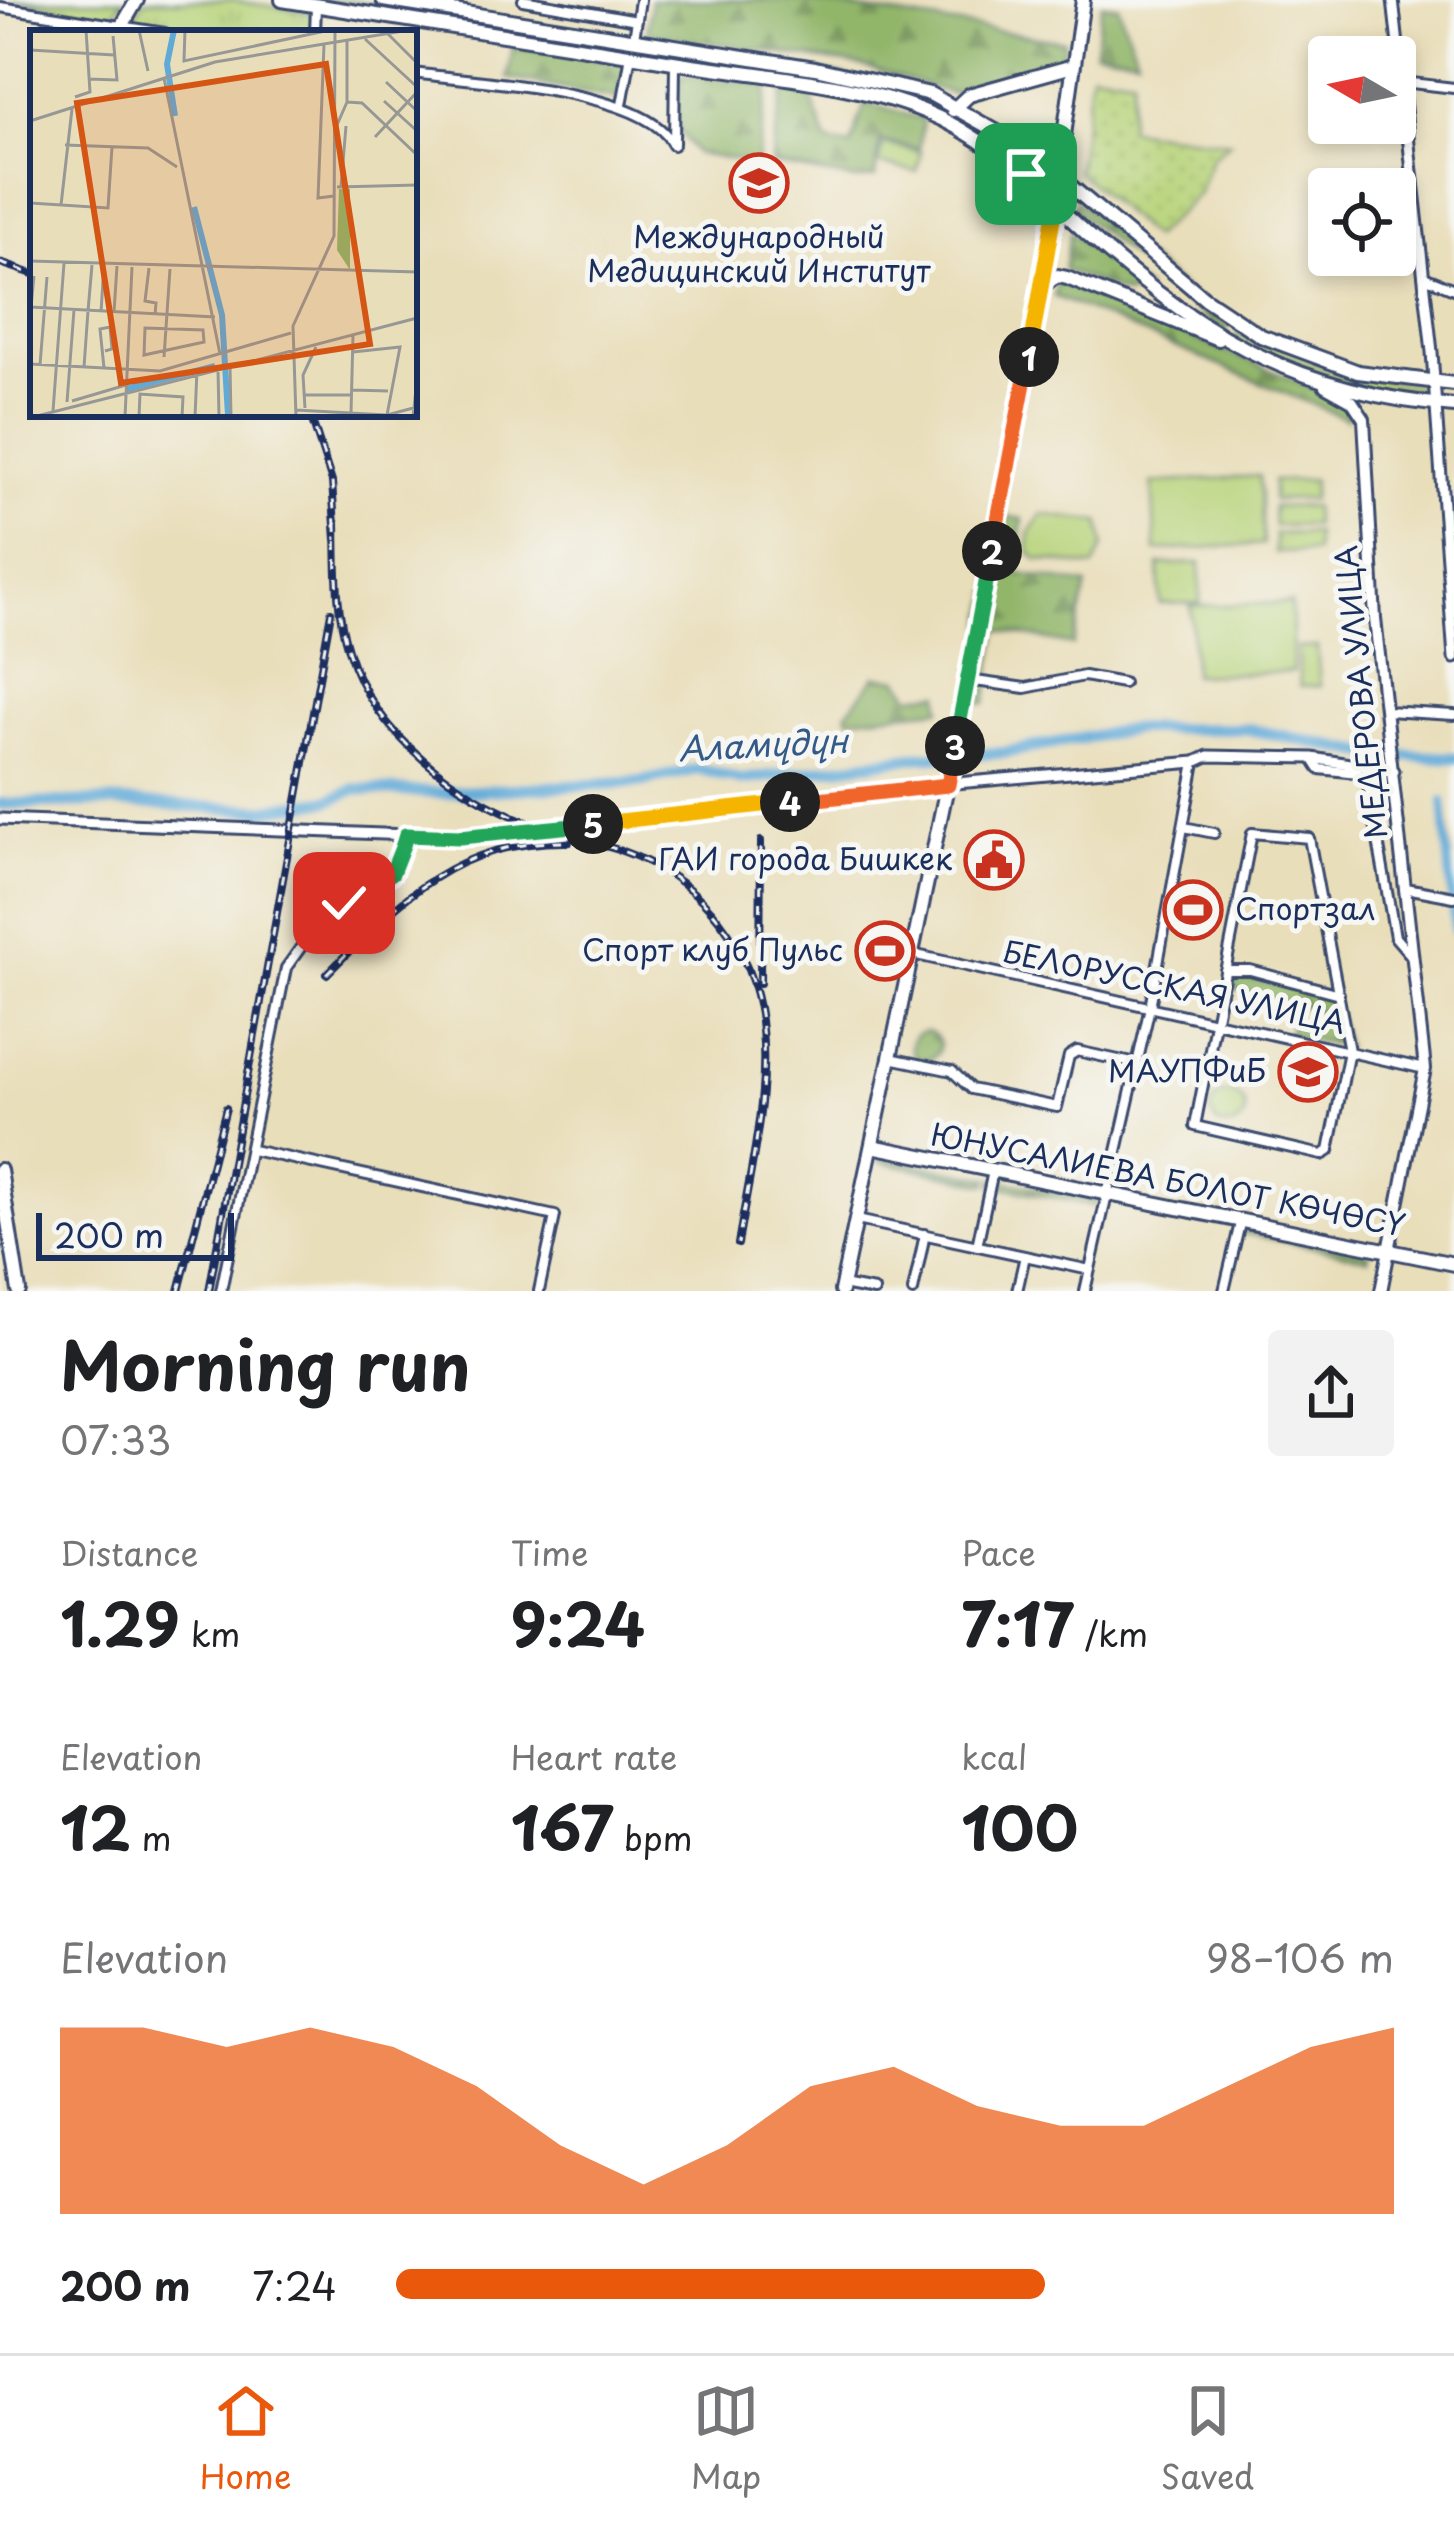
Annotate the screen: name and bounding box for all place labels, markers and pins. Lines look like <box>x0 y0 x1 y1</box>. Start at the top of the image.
pin <box>975 123 1077 225</box>
school or university icon: Международный Медицинский Институт <box>728 152 790 214</box>
place label: Международный Медицинский Институт <box>587 213 931 292</box>
pin: 1 <box>999 327 1059 387</box>
pin: 2 <box>962 521 1022 581</box>
pin: 3 <box>925 716 985 776</box>
pin: 4 <box>760 772 820 832</box>
pin: 5 <box>563 794 623 854</box>
public building icon: ГАИ города Бишкек <box>963 829 1025 891</box>
place label: ГАИ города Бишкек <box>658 835 952 880</box>
pin <box>293 852 395 954</box>
sports icon: Спортзал <box>1162 879 1224 941</box>
place label: Спортзал <box>1235 885 1376 930</box>
sports icon: Спорт клуб Пульс <box>854 920 916 982</box>
place label: Спорт клуб Пульс <box>582 926 843 971</box>
school or university icon: МАУПФиБ <box>1277 1041 1339 1103</box>
place label: МАУПФиБ <box>1108 1047 1266 1092</box>

